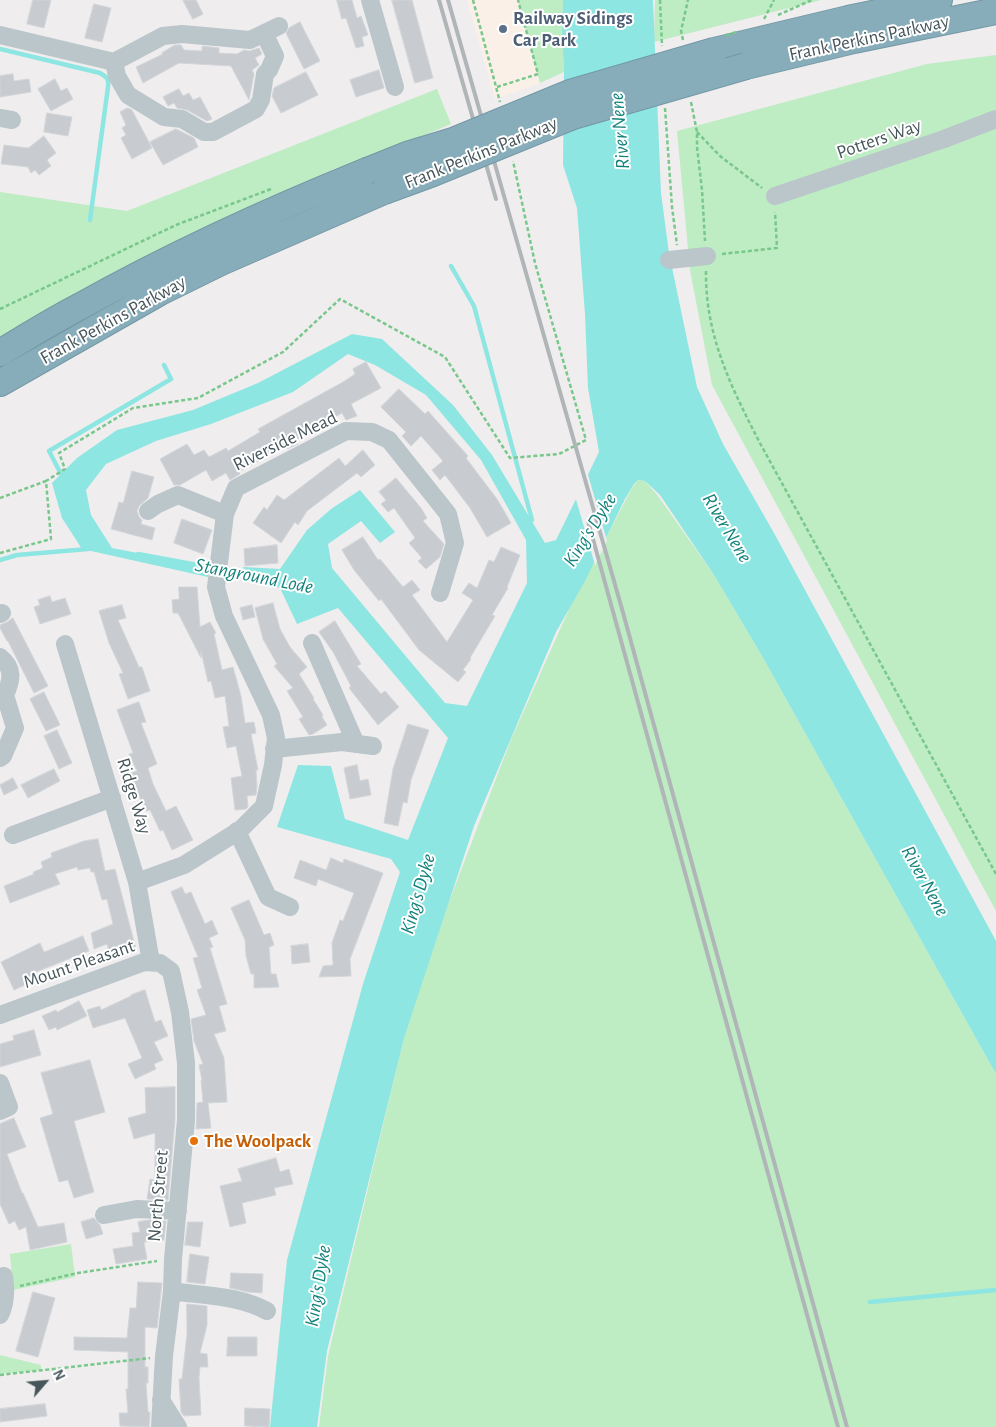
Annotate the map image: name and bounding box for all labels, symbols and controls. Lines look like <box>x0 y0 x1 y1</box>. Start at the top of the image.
place label: Railway Sidings Car Park <box>513 7 633 51</box>
street label: Frank Perkins Parkway <box>787 10 951 66</box>
marker: Railway Sidings Car Park <box>497 23 509 35</box>
water label: River Nene <box>605 92 635 170</box>
street label: Frank Perkins Parkway <box>401 112 561 194</box>
street label: Potters Way <box>834 114 924 164</box>
street label: Frank Perkins Parkway <box>36 271 190 369</box>
street label: Riverside Mead <box>229 406 341 476</box>
water label: King's Dyke <box>558 489 622 571</box>
water label: River Nene <box>697 489 757 567</box>
water label: Stanground Lode <box>193 553 315 599</box>
street label: Ridge Way <box>112 755 156 837</box>
water label: River Nene <box>896 842 954 920</box>
water label: King's Dyke <box>395 851 441 937</box>
street label: Mount Pleasant <box>20 934 138 994</box>
place label: The Woolpack <box>204 1130 311 1152</box>
marker: The Woolpack <box>188 1135 200 1147</box>
street label: North Street <box>143 1149 173 1243</box>
water label: King's Dyke <box>300 1243 336 1329</box>
north arrow <box>20 1357 70 1407</box>
text: N <box>50 1368 67 1383</box>

